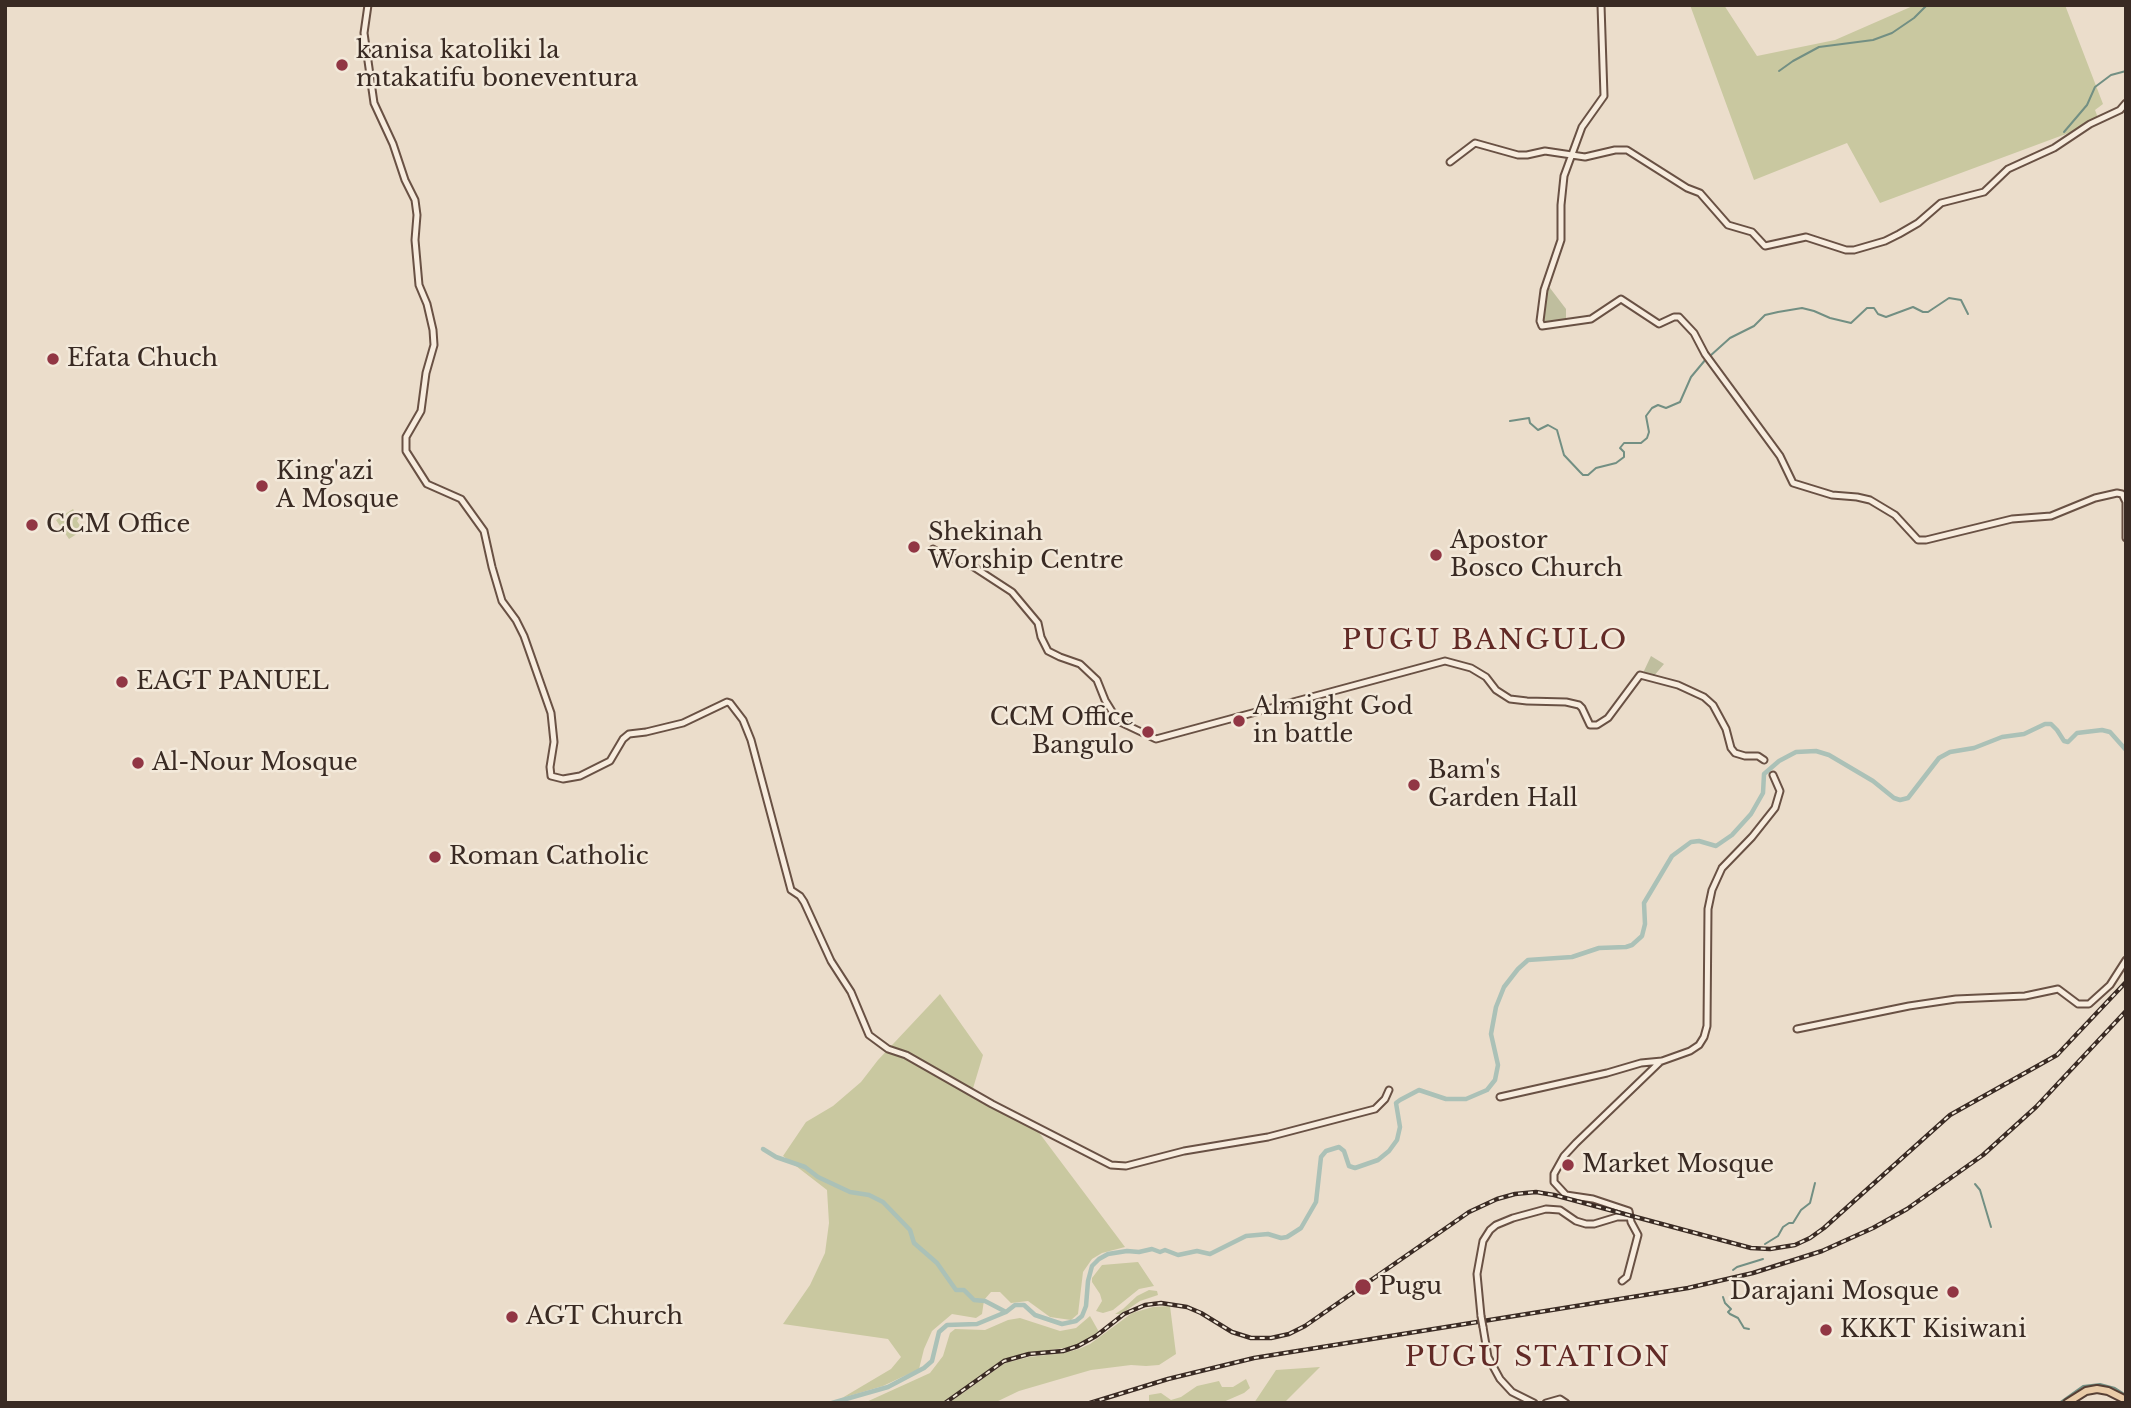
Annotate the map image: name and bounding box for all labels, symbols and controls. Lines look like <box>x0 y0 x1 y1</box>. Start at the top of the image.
place label: kanisa katoliki la mtakatifu boneventura <box>356 37 638 93</box>
marker: kanisa katoliki la mtakatifu boneventura <box>334 57 350 73</box>
place label: Efata Chuch <box>67 345 218 373</box>
marker: Efata Chuch <box>45 351 61 367</box>
place label: King'azi A Mosque <box>276 458 399 514</box>
marker: King'azi A Mosque <box>254 478 270 494</box>
place label: CCM Office <box>46 511 190 539</box>
marker: CCM Office <box>24 517 40 533</box>
place label: Shekinah Worship Centre <box>928 519 1124 575</box>
place label: Apostor Bosco Church <box>1450 527 1623 583</box>
marker: Shekinah Worship Centre <box>906 539 922 555</box>
marker: Apostor Bosco Church <box>1428 547 1444 563</box>
district label: PUGU BANGULO <box>1343 624 1627 658</box>
place label: EAGT PANUEL <box>136 668 329 696</box>
marker: EAGT PANUEL <box>114 674 130 690</box>
place label: Almight God in battle <box>1253 693 1413 749</box>
place label: CCM Office Bangulo <box>990 704 1134 760</box>
marker: Almight God in battle <box>1231 713 1247 729</box>
marker: CCM Office Bangulo <box>1140 724 1156 740</box>
place label: Al-Nour Mosque <box>152 749 358 777</box>
marker: Al-Nour Mosque <box>130 755 146 771</box>
place label: Bam's Garden Hall <box>1428 757 1578 813</box>
marker: Bam's Garden Hall <box>1406 777 1422 793</box>
place label: Roman Catholic <box>449 843 649 871</box>
marker: Roman Catholic <box>427 849 443 865</box>
place label: Market Mosque <box>1582 1151 1774 1179</box>
marker: Market Mosque <box>1560 1157 1576 1173</box>
place label: Pugu <box>1379 1273 1442 1301</box>
marker: Pugu <box>1353 1277 1373 1297</box>
place label: Darajani Mosque <box>1730 1278 1939 1306</box>
marker: Darajani Mosque <box>1945 1284 1961 1300</box>
place label: AGT Church <box>526 1303 683 1331</box>
marker: AGT Church <box>504 1309 520 1325</box>
place label: KKKT Kisiwani <box>1840 1316 2026 1344</box>
marker: KKKT Kisiwani <box>1818 1322 1834 1338</box>
district label: PUGU STATION <box>1406 1341 1670 1375</box>

